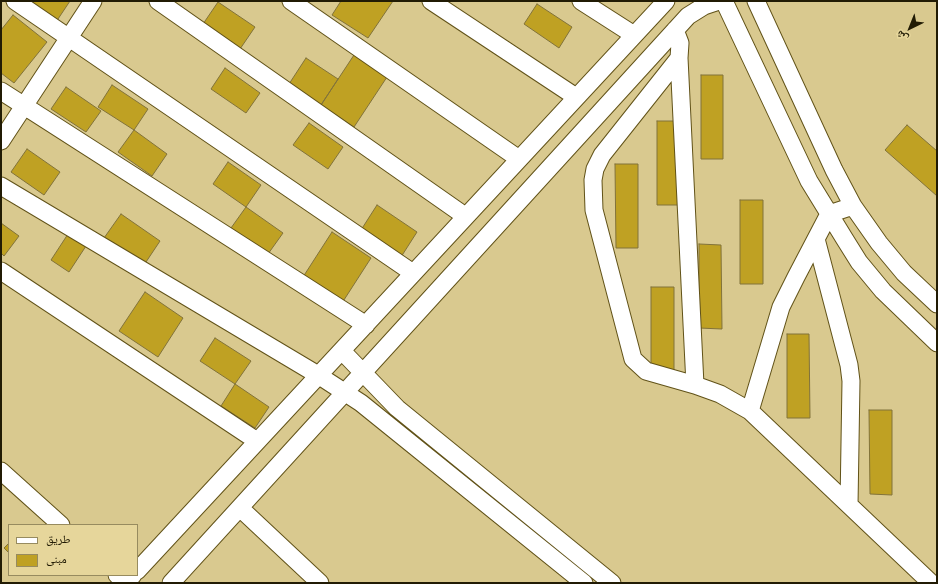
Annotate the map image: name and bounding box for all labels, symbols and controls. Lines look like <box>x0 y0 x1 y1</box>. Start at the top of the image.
north arrow <box>890 8 930 48</box>
text: ش <box>893 28 911 46</box>
legend <box>8 524 138 576</box>
text: طريق <box>46 531 71 546</box>
text: مبنى <box>46 551 67 566</box>

